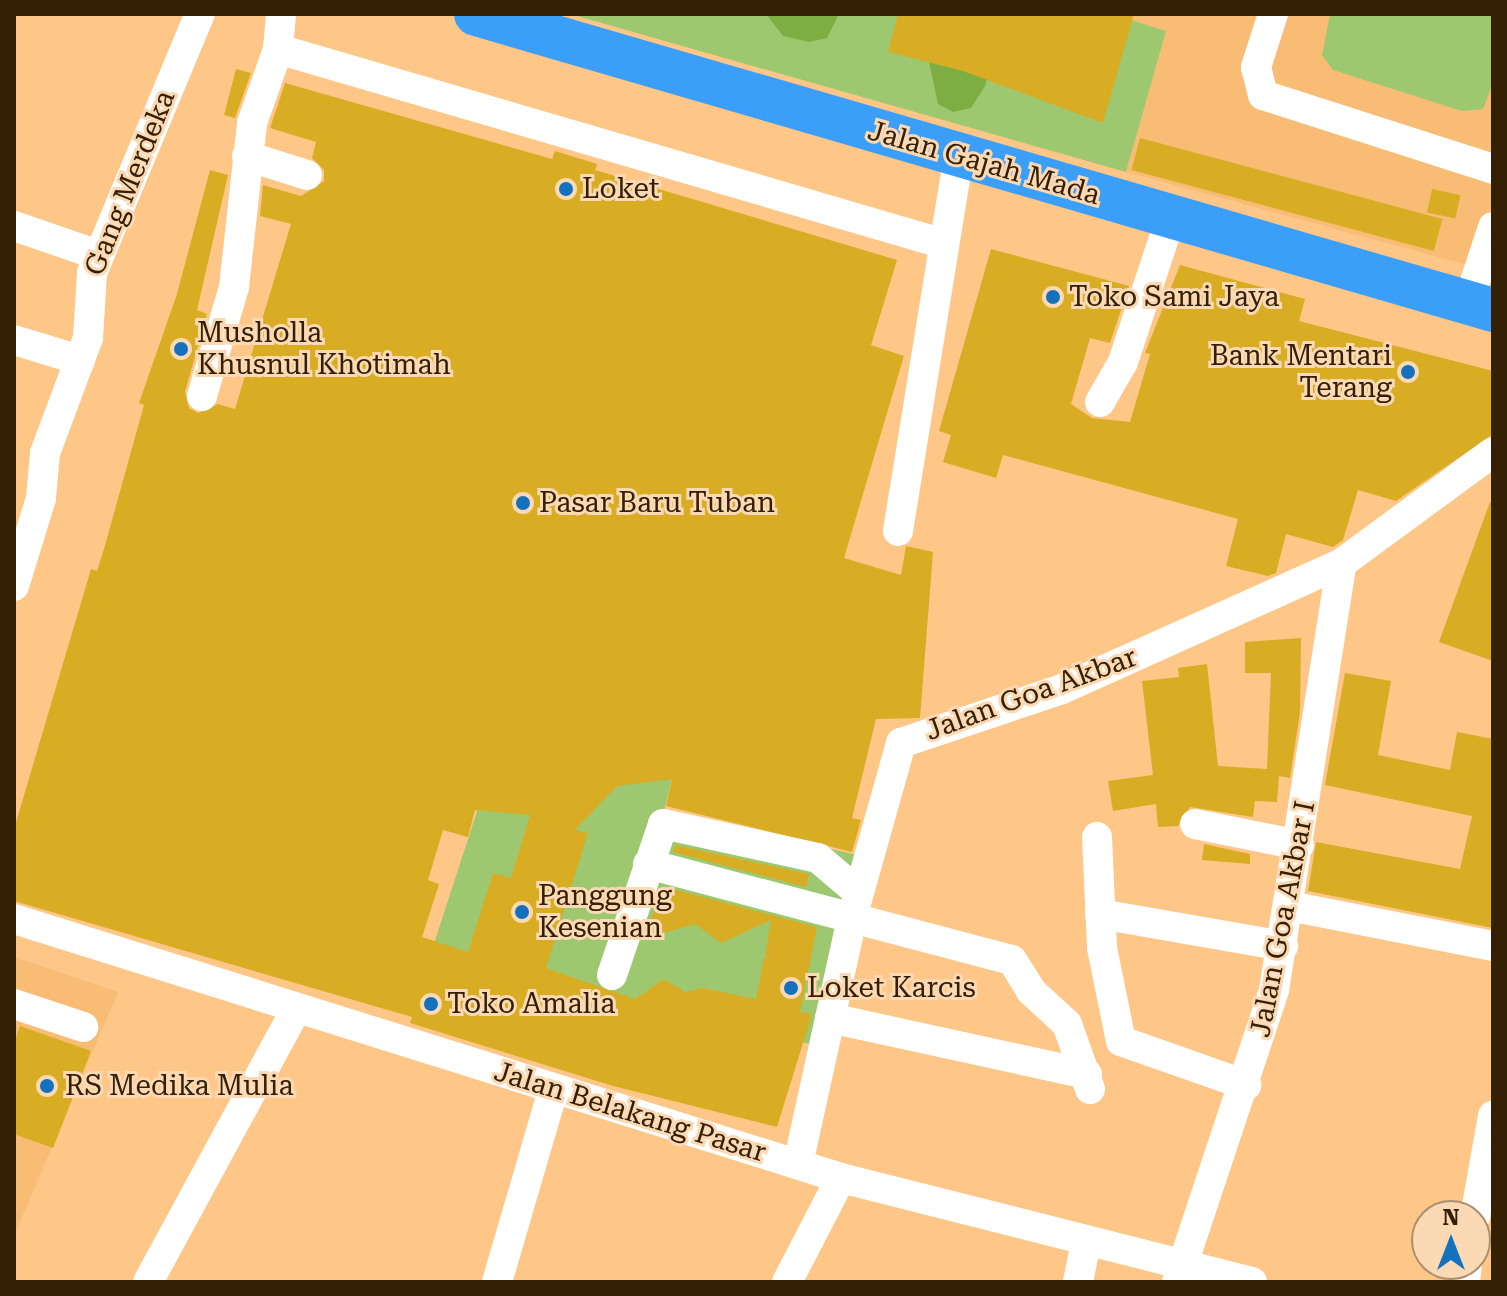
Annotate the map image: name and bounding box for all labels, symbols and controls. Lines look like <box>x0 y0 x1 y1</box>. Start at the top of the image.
street label: Gang Merdeka <box>78 86 182 280</box>
street label: Jalan Gajah Mada <box>864 114 1104 212</box>
place label: Loket <box>582 172 659 206</box>
marker: Loket <box>557 180 575 198</box>
place label: Toko Sami Jaya <box>1069 280 1279 314</box>
marker: Toko Sami Jaya <box>1044 288 1062 306</box>
place label: Musholla Khusnul Khotimah <box>197 316 451 382</box>
place label: Bank Mentari Terang <box>1210 339 1392 405</box>
marker: Musholla Khusnul Khotimah <box>172 340 190 358</box>
marker: Bank Mentari Terang <box>1399 363 1417 381</box>
place label: Pasar Baru Tuban <box>539 486 775 520</box>
marker: Pasar Baru Tuban <box>514 494 532 512</box>
street label: Jalan Goa Akbar <box>921 640 1141 748</box>
street label: Jalan Goa Akbar I <box>1244 798 1322 1040</box>
place label: Panggung Kesenian <box>538 879 672 945</box>
marker: Panggung Kesenian <box>513 903 531 921</box>
place label: Loket Karcis <box>807 971 976 1005</box>
marker: Loket Karcis <box>782 979 800 997</box>
place label: Toko Amalia <box>447 987 615 1021</box>
marker: Toko Amalia <box>422 995 440 1013</box>
street label: Jalan Belakang Pasar <box>490 1055 770 1169</box>
place label: RS Medika Mulia <box>65 1069 294 1103</box>
marker: RS Medika Mulia <box>36 1075 58 1097</box>
north arrow <box>1411 1200 1491 1280</box>
text: N <box>1443 1205 1459 1230</box>

